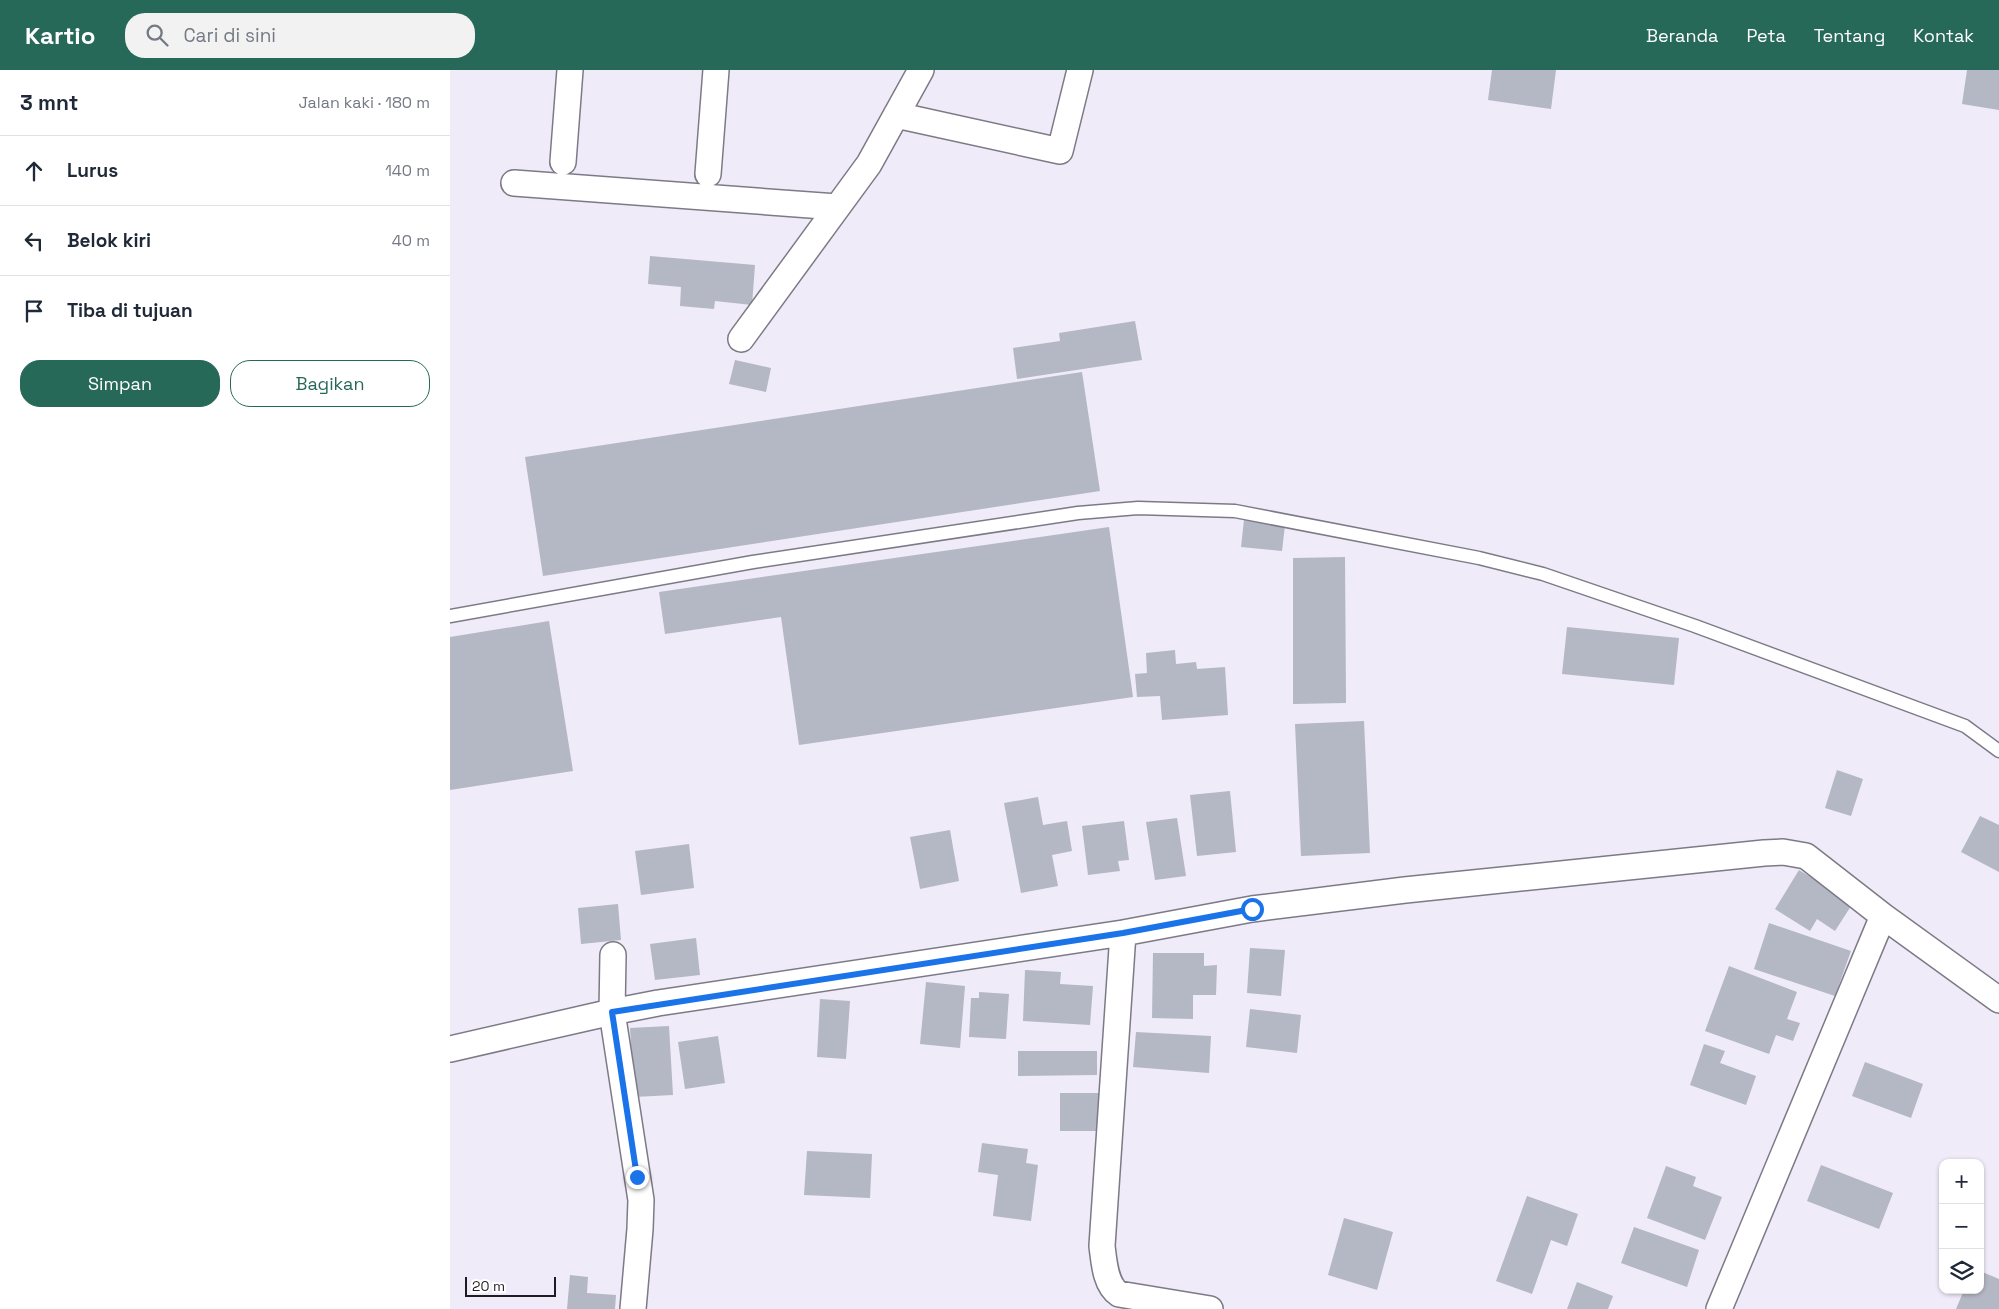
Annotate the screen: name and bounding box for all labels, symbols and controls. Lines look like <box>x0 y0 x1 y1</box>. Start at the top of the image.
search box <box>125 13 475 58</box>
text: Kartio <box>25 20 95 51</box>
icon: search <box>143 21 171 49</box>
text: Cari di sini <box>183 23 276 48</box>
text: Beranda <box>1646 24 1718 47</box>
text: Peta <box>1746 24 1786 47</box>
text: Tentang <box>1814 24 1885 47</box>
text: Kontak <box>1913 24 1974 47</box>
text: 3 mnt <box>20 89 78 116</box>
text: Jalan kaki · 180 m <box>299 92 430 113</box>
icon: ahead <box>20 157 48 185</box>
text: Lurus <box>67 158 118 183</box>
text: 140 m <box>385 160 430 181</box>
icon: left <box>20 227 48 255</box>
text: Belok kiri <box>67 228 151 253</box>
text: 40 m <box>392 230 430 251</box>
icon: arrive <box>20 297 48 325</box>
text: Tiba di tujuan <box>67 298 193 323</box>
button: Simpan <box>20 360 220 407</box>
button: Bagikan <box>230 360 430 407</box>
route start <box>1241 898 1264 921</box>
map controls <box>1939 1159 1984 1294</box>
button: + <box>1939 1159 1984 1204</box>
route end <box>626 1166 649 1189</box>
button: − <box>1939 1204 1984 1249</box>
button: layers <box>1939 1249 1984 1294</box>
scale bar <box>465 1274 556 1297</box>
text: 20 m <box>472 1277 505 1295</box>

